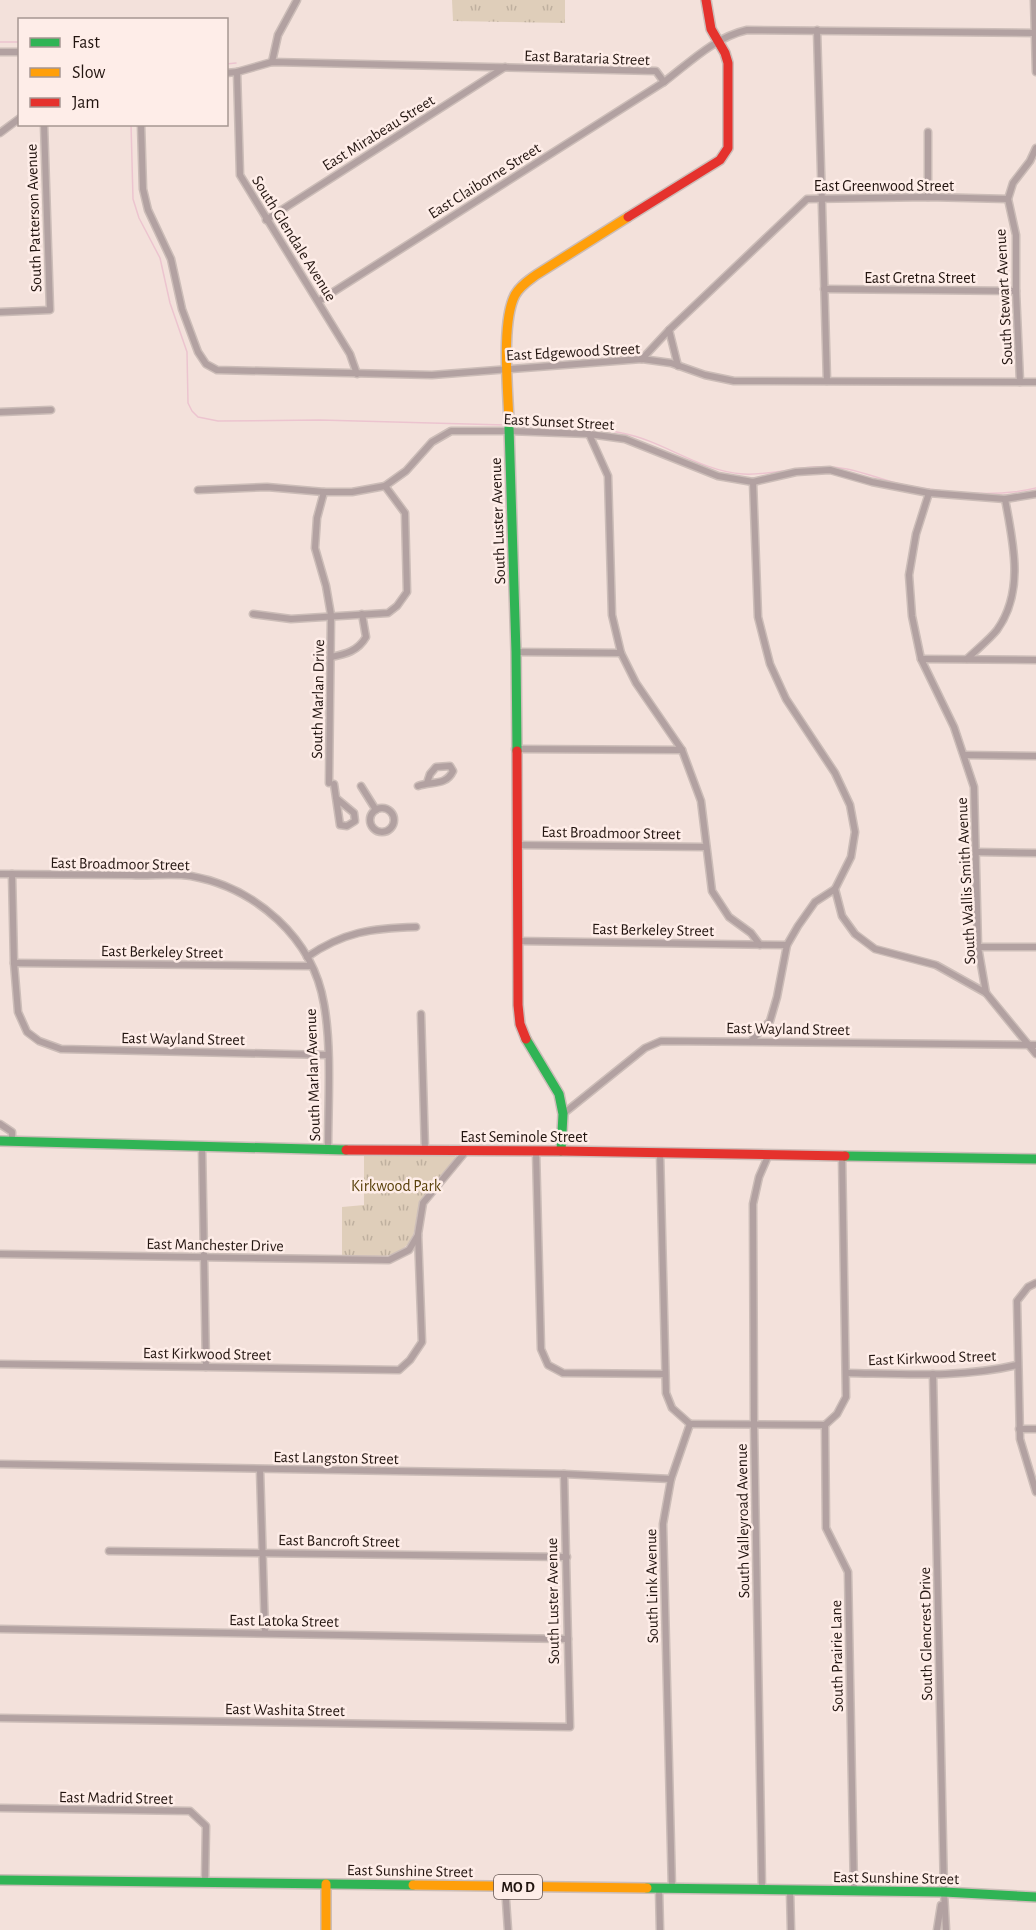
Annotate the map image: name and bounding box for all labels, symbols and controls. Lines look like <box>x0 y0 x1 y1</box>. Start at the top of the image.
legend <box>18 18 228 126</box>
text: Fast <box>72 34 100 52</box>
street label: East Barataria Street <box>524 48 650 68</box>
text: Slow <box>72 64 105 82</box>
street label: East Mirabeau Street <box>320 92 437 174</box>
text: Jam <box>72 94 100 112</box>
street label: East Claiborne Street <box>426 140 543 222</box>
street label: South Patterson Avenue <box>23 144 45 292</box>
street label: South Glendale Avenue <box>249 173 339 304</box>
street label: East Greenwood Street <box>814 178 954 194</box>
street label: South Stewart Avenue <box>992 228 1016 365</box>
street label: East Gretna Street <box>864 270 976 286</box>
street label: East Edgewood Street <box>506 341 640 363</box>
street label: East Sunset Street <box>503 411 615 433</box>
street label: South Luster Avenue <box>488 457 508 585</box>
street label: South Marlan Drive <box>309 639 327 759</box>
street label: South Wallis Smith Avenue <box>954 797 978 965</box>
street label: East Broadmoor Street <box>541 824 681 842</box>
street label: East Broadmoor Street <box>50 855 190 873</box>
street label: East Berkeley Street <box>592 921 714 940</box>
street label: East Berkeley Street <box>101 943 223 962</box>
street label: South Marlan Avenue <box>303 1008 323 1142</box>
street label: East Wayland Street <box>726 1020 850 1039</box>
street label: East Wayland Street <box>121 1030 245 1049</box>
street label: East Seminole Street <box>460 1129 588 1145</box>
park label: Kirkwood Park <box>351 1178 442 1194</box>
street label: East Manchester Drive <box>146 1236 284 1254</box>
street label: East Kirkwood Street <box>143 1345 271 1363</box>
street label: East Kirkwood Street <box>868 1348 996 1368</box>
street label: South Valleyroad Avenue <box>734 1443 753 1599</box>
street label: East Langston Street <box>273 1449 399 1467</box>
street label: South Link Avenue <box>643 1529 661 1643</box>
street label: East Bancroft Street <box>278 1532 400 1550</box>
street label: South Luster Avenue <box>544 1537 562 1664</box>
street label: South Glencrest Drive <box>917 1567 935 1701</box>
street label: South Prairie Lane <box>828 1600 846 1712</box>
street label: East Latoka Street <box>229 1612 339 1630</box>
street label: East Washita Street <box>225 1701 345 1719</box>
street label: East Madrid Street <box>59 1789 173 1807</box>
street label: East Sunshine Street <box>347 1862 473 1880</box>
street label: East Sunshine Street <box>833 1869 959 1887</box>
road number: MO D <box>494 1875 542 1899</box>

